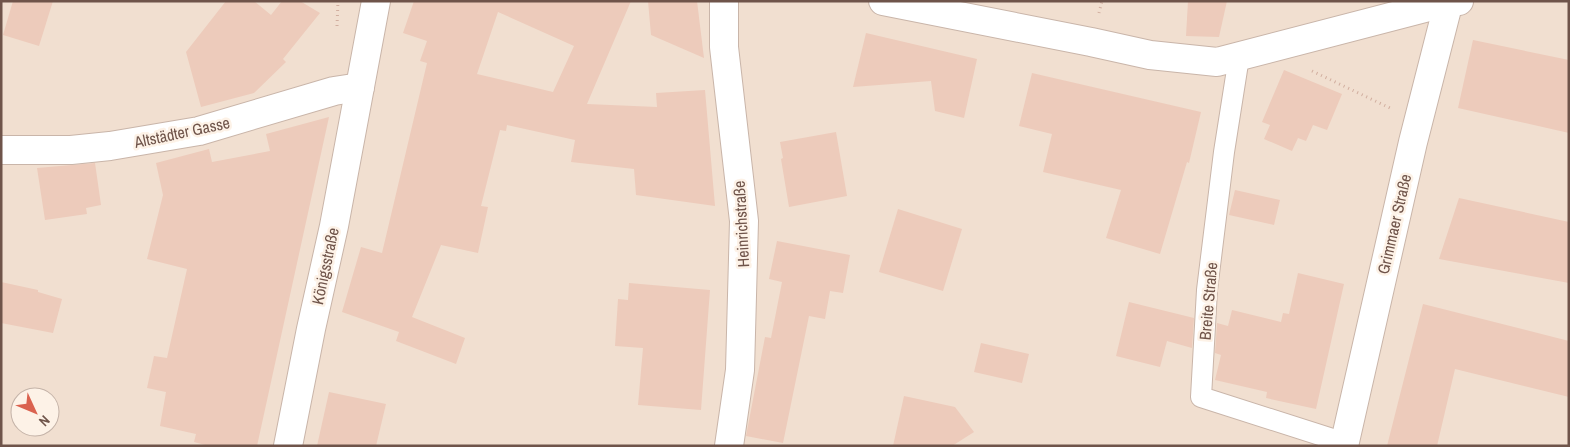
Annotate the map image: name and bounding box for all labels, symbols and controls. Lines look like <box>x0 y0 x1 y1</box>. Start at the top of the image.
street label: Altstädter Gasse <box>131 111 232 153</box>
street label: Grimmaer Straße <box>1372 172 1416 276</box>
street label: Heinrichstraße <box>728 180 754 268</box>
street label: Königsstraße <box>306 226 344 306</box>
street label: Breite Straße <box>1194 261 1222 341</box>
north arrow <box>10 387 60 437</box>
text: N <box>35 412 54 430</box>

